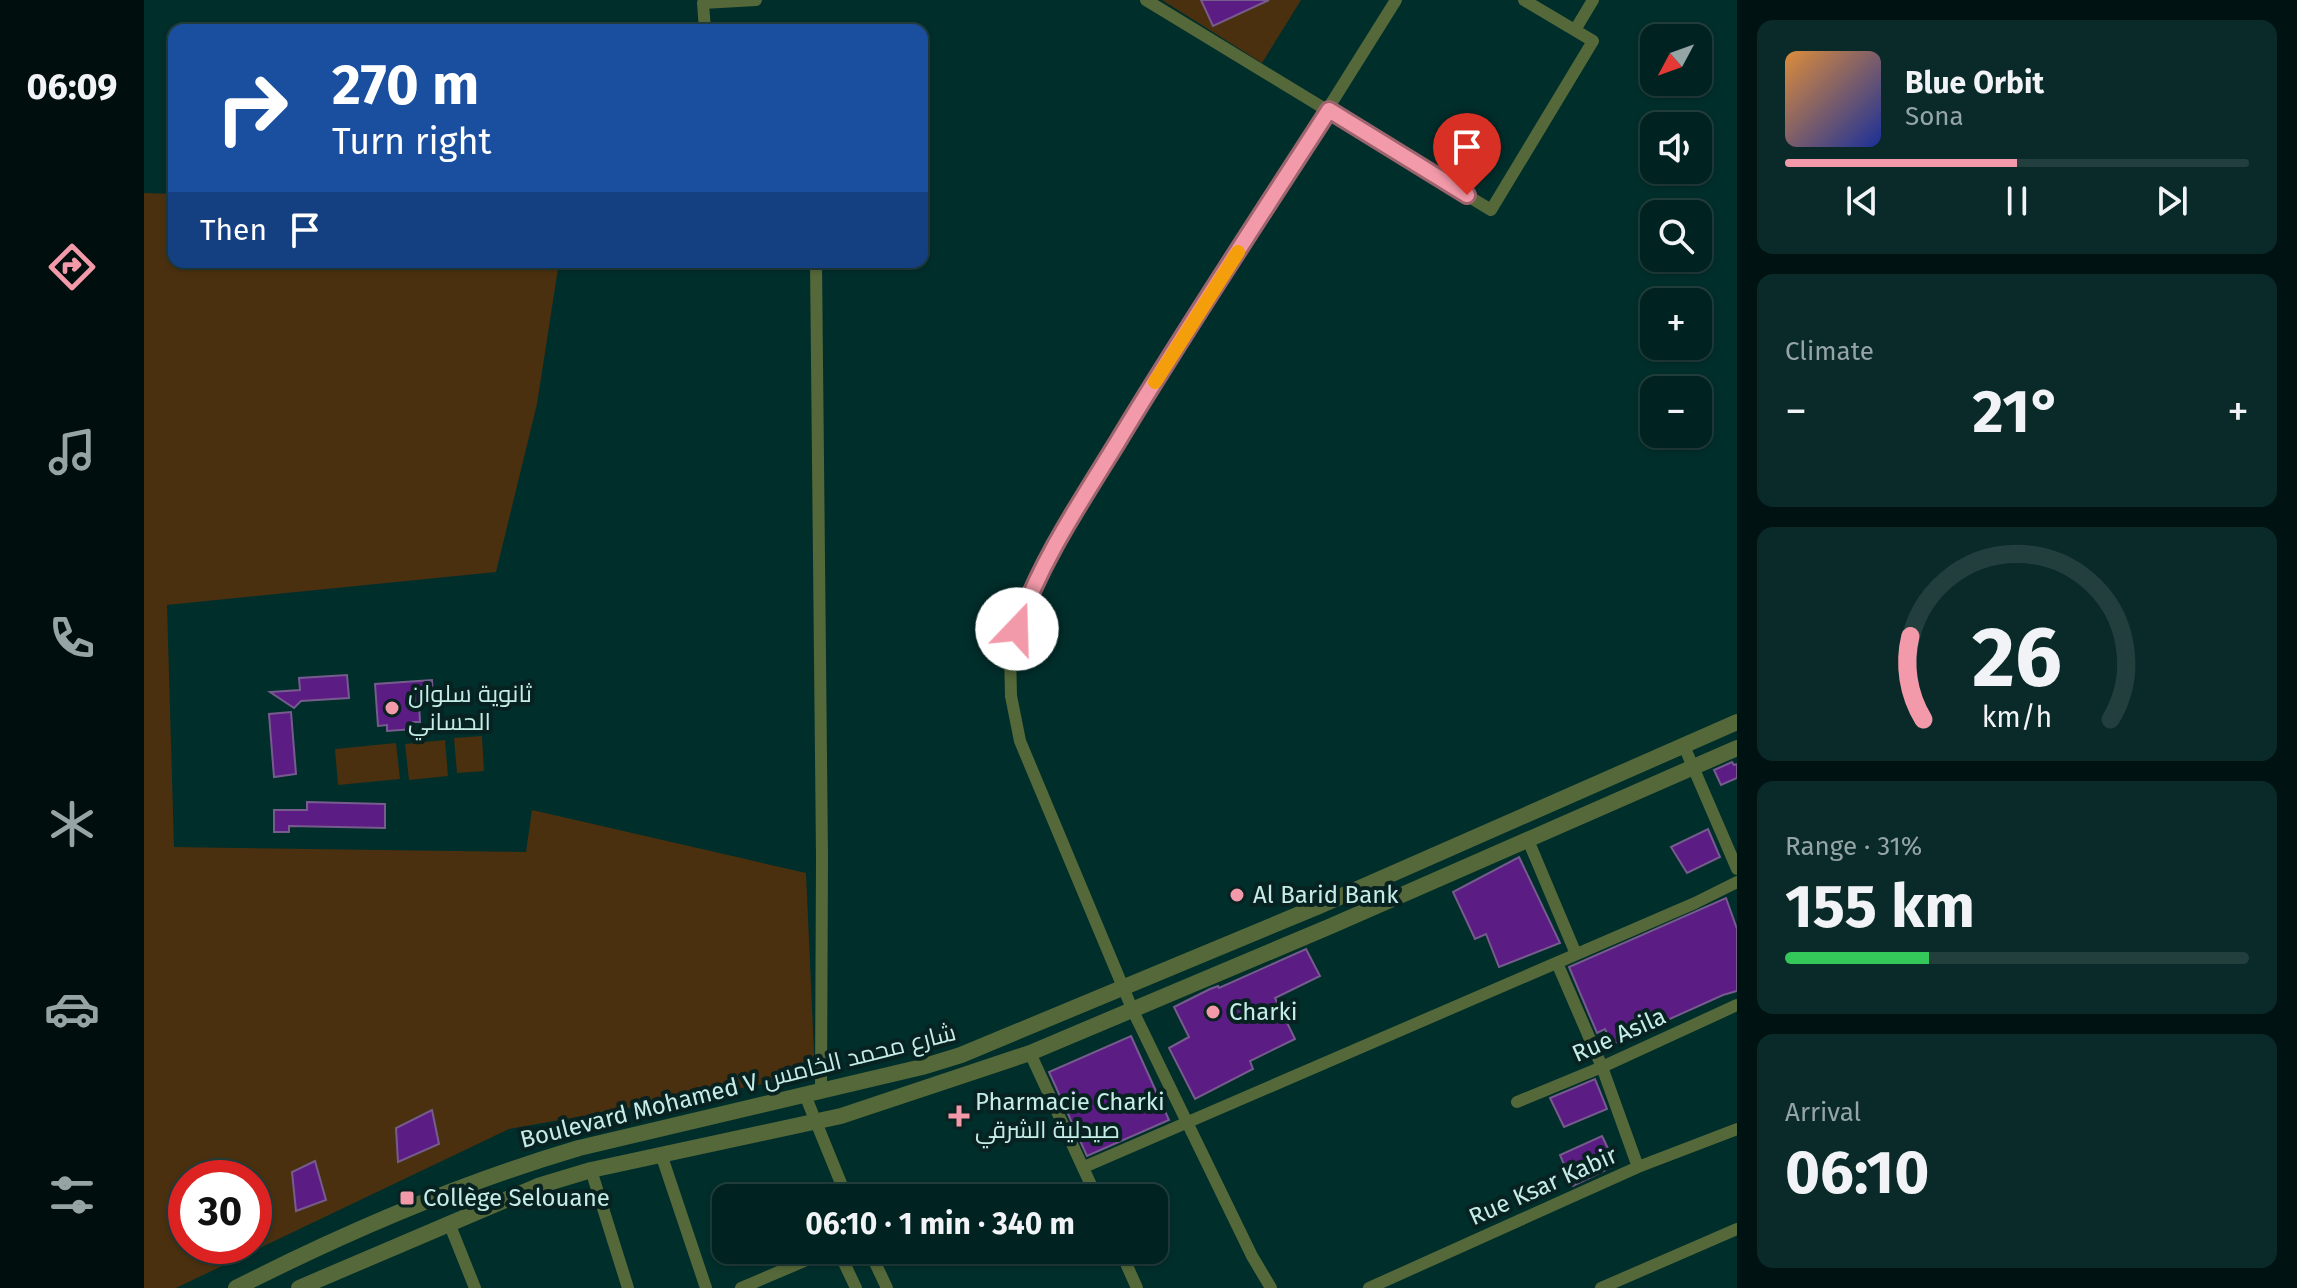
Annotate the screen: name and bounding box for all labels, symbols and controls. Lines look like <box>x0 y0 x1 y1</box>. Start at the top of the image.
north arrow <box>1640 24 1712 96</box>
map controls <box>1640 24 1712 448</box>
text: 270 m <box>332 52 479 119</box>
icon: right <box>200 56 304 160</box>
text: 06:09 <box>27 65 117 109</box>
text: Blue Orbit <box>1905 65 2044 101</box>
text: Sona <box>1905 101 1964 132</box>
button: sound <box>1640 112 1712 184</box>
pin <box>1433 113 1501 195</box>
text: Turn right <box>332 120 492 164</box>
icon: arrive <box>1445 125 1489 169</box>
icon: previous <box>1840 179 1884 223</box>
icon: pause <box>1995 179 2039 223</box>
icon: next <box>2150 179 2194 223</box>
button: search <box>1640 200 1712 272</box>
icon: arrive <box>283 208 327 252</box>
text: Then <box>200 212 267 248</box>
icon: directions <box>44 239 100 295</box>
button: + <box>1640 288 1712 360</box>
text: Climate <box>1785 336 1874 367</box>
button: − <box>1640 376 1712 448</box>
text: 21° <box>1973 376 2061 448</box>
text: − <box>1785 385 1807 438</box>
text: + <box>2227 385 2249 438</box>
icon: music <box>44 424 100 480</box>
position arrow <box>975 587 1059 671</box>
text: 26 <box>1972 608 2062 708</box>
icon: phone <box>44 610 100 666</box>
place label: ثانوية سلوان الحساني <box>408 680 533 741</box>
marker: ثانوية سلوان الحساني <box>383 699 401 717</box>
text: km/h <box>1982 700 2052 735</box>
icon: climate <box>44 796 100 852</box>
text: Range · 31% <box>1785 831 1922 862</box>
text: 155 km <box>1785 871 1975 943</box>
place label: Al Barid Bank <box>1253 881 1399 909</box>
marker: Al Barid Bank <box>1228 886 1246 904</box>
icon: car <box>44 981 100 1037</box>
place label: Charki <box>1229 998 1298 1026</box>
street label: Rue Asila <box>1568 1002 1670 1068</box>
marker: Charki <box>1204 1003 1222 1021</box>
street label: Boulevard Mohamed V شارع محمد الخامس <box>517 1018 959 1156</box>
place label: Pharmacie Charki صيدلية الشرقي <box>975 1088 1165 1149</box>
text: Arrival <box>1785 1097 1861 1128</box>
marker: Pharmacie Charki صيدلية الشرقي <box>950 1107 968 1125</box>
text: 06:10 <box>1785 1137 1929 1209</box>
street label: Rue Ksar Kabir <box>1465 1141 1622 1231</box>
speed limit sign: 30 <box>168 1160 272 1264</box>
icon: filters <box>44 1167 100 1223</box>
place label: Collège Selouane <box>423 1184 610 1212</box>
marker: Collège Selouane <box>398 1189 416 1207</box>
text: 06:10 · 1 min · 340 m <box>805 1206 1075 1242</box>

